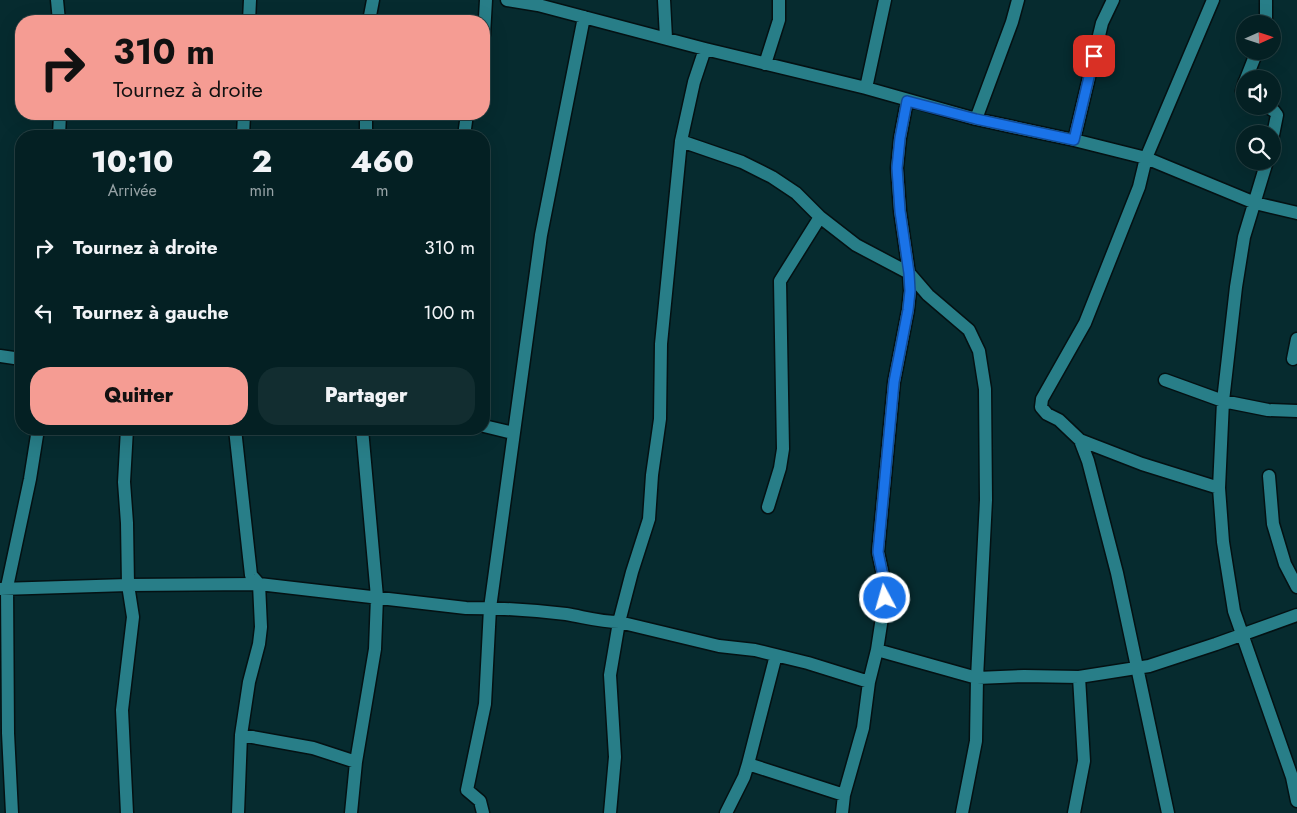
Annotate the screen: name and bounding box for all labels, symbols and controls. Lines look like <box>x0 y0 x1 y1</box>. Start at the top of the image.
north arrow <box>1236 15 1281 60</box>
map controls <box>1236 15 1281 170</box>
text: 310 m <box>113 27 215 77</box>
icon: right <box>30 35 95 100</box>
pin <box>1073 35 1115 77</box>
icon: arrive <box>1080 42 1108 70</box>
button: sound <box>1236 70 1281 115</box>
text: Tournez à droite <box>113 73 263 105</box>
button: search <box>1236 125 1281 170</box>
text: 10:10 <box>91 140 173 183</box>
text: 2 <box>252 140 272 183</box>
text: 460 <box>351 140 414 183</box>
text: Arrivée <box>108 179 157 202</box>
text: min <box>249 179 275 202</box>
text: m <box>376 179 388 202</box>
icon: right <box>30 234 58 262</box>
text: Tournez à droite <box>73 234 218 261</box>
text: 310 m <box>424 234 475 261</box>
icon: left <box>30 299 58 327</box>
text: Tournez à gauche <box>73 299 229 326</box>
text: 100 m <box>423 299 475 326</box>
button: Quitter <box>30 367 248 425</box>
button: Partager <box>258 367 475 425</box>
position arrow <box>858 571 910 623</box>

